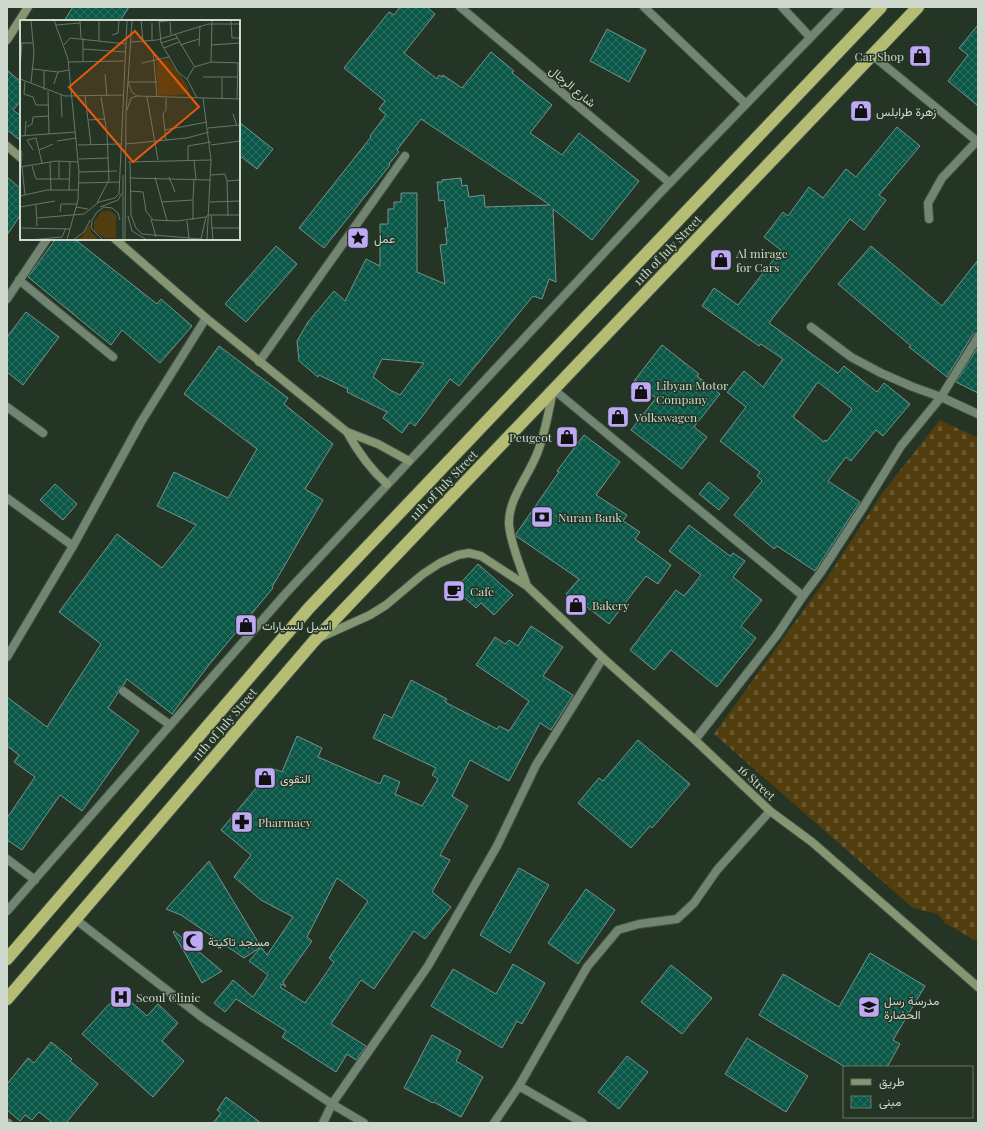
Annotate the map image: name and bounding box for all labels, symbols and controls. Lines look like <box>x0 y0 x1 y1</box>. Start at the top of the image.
inset map <box>20 20 240 240</box>
shop icon: Car Shop <box>907 43 933 69</box>
place label: Car Shop <box>855 48 904 64</box>
street label: شارع الرجال <box>545 62 600 112</box>
shop icon: زهرة طرابلس <box>848 98 874 124</box>
place label: زهرة طرابلس <box>876 103 936 120</box>
street label: 11th of July Street <box>629 211 705 289</box>
place icon: عمل <box>345 225 371 251</box>
place label: عمل <box>374 230 395 247</box>
place label: Al mirage for Cars <box>735 245 788 275</box>
shop icon: Al mirage for Cars <box>708 247 734 273</box>
place label: Libyan Motor Company <box>656 377 729 407</box>
shop icon: Libyan Motor Company <box>628 379 654 405</box>
shop icon: Volkswagen <box>605 404 631 430</box>
place label: Volkswagen <box>633 409 697 425</box>
shop icon: Peugeot <box>554 424 580 450</box>
place label: Peugeot <box>509 429 553 445</box>
street label: 11th of July Street <box>405 446 481 524</box>
bank icon: Nuran Bank <box>529 504 555 530</box>
place label: Nuran Bank <box>558 509 622 525</box>
cafe icon: Cafe <box>441 578 467 604</box>
place label: Cafe <box>470 583 494 599</box>
shop icon: Bakery <box>563 592 589 618</box>
place label: Bakery <box>592 597 629 613</box>
shop icon: اسيل للسيارات <box>233 612 259 638</box>
place label: اسيل للسيارات <box>262 617 332 634</box>
street label: 11th of July Street <box>188 684 261 764</box>
street label: 16 Street <box>735 761 780 804</box>
shop icon: التقوى <box>252 765 278 791</box>
place label: التقوى <box>280 770 311 787</box>
pharmacy icon: Pharmacy <box>229 809 255 835</box>
place label: Pharmacy <box>258 814 312 830</box>
mosque icon: مسجد تاكيتة <box>180 928 206 954</box>
place label: مسجد تاكيتة <box>208 933 270 949</box>
hospital icon: Seoul Clinic <box>108 984 134 1010</box>
place label: Seoul Clinic <box>136 989 200 1005</box>
place label: مدرسة رسل الحضارة <box>884 992 939 1023</box>
school or university icon: مدرسة رسل الحضارة <box>856 994 882 1020</box>
legend <box>843 1066 973 1118</box>
text: طريق <box>879 1073 905 1090</box>
text: مبنى <box>879 1093 901 1110</box>

